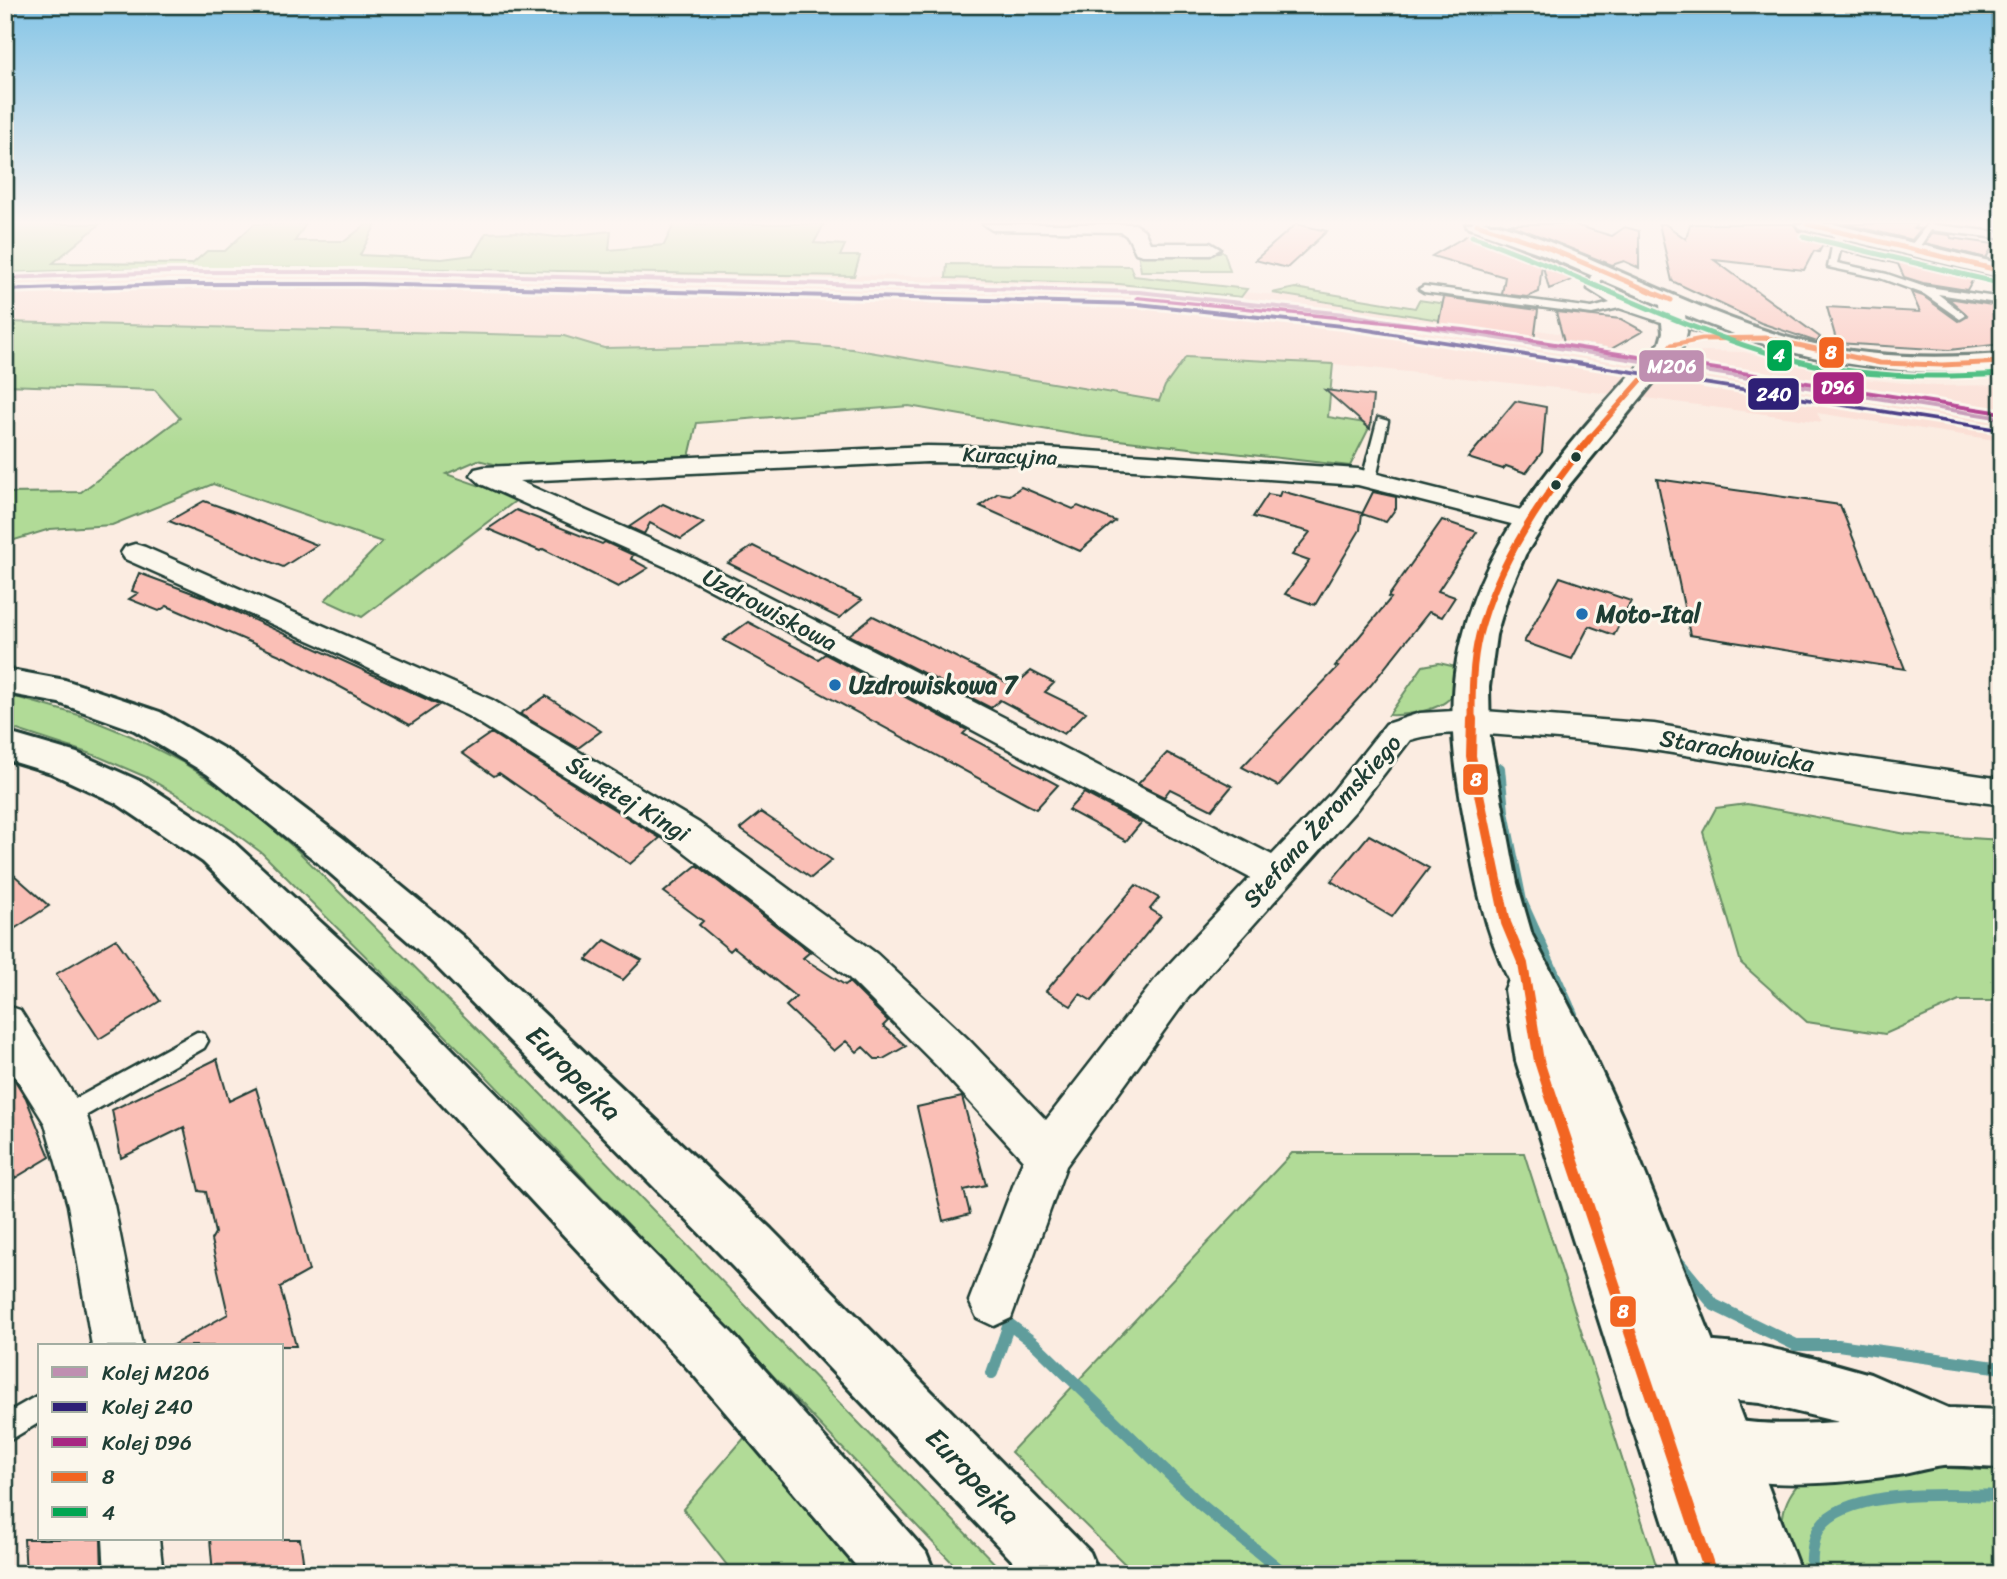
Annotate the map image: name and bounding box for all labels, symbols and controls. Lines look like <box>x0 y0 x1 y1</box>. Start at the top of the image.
line badge: 8 <box>1818 336 1845 369</box>
text: 8 <box>1824 336 1837 369</box>
line badge: 4 <box>1766 339 1793 372</box>
text: 4 <box>1772 339 1785 372</box>
line badge: M206 <box>1638 349 1705 383</box>
text: M206 <box>1646 350 1697 383</box>
line badge: D96 <box>1812 371 1865 405</box>
text: D96 <box>1821 371 1855 404</box>
line badge: 240 <box>1747 377 1800 411</box>
text: 240 <box>1756 378 1791 411</box>
street label: Kuracyjna <box>962 435 1058 477</box>
unlabelled marker <box>1569 450 1583 464</box>
unlabelled marker <box>1549 478 1563 492</box>
street label: Uzdrowiskowa <box>695 557 845 663</box>
place label: Moto-Ital <box>1595 593 1702 635</box>
marker: Moto-Ital <box>1574 606 1590 622</box>
place label: Uzdrowiskowa 7 <box>849 664 1020 706</box>
marker: Uzdrowiskowa 7 <box>827 677 843 693</box>
street label: Starachowicka <box>1657 717 1818 785</box>
street label: Stefana Żeromskiego <box>1232 724 1412 918</box>
street label: Świętej Kingi <box>558 744 699 855</box>
line badge: 8 <box>1462 763 1489 796</box>
text: 8 <box>1469 763 1482 796</box>
street label: Europejka <box>514 1013 634 1133</box>
line badge: 8 <box>1609 1295 1637 1328</box>
text: 8 <box>1616 1295 1629 1328</box>
legend <box>38 1344 284 1540</box>
text: Kolej M206 <box>102 1354 210 1392</box>
text: Kolej 240 <box>102 1388 193 1426</box>
street label: Europejka <box>913 1415 1033 1537</box>
text: Kolej D96 <box>102 1424 192 1462</box>
text: 8 <box>102 1458 115 1496</box>
text: 4 <box>102 1494 115 1532</box>

